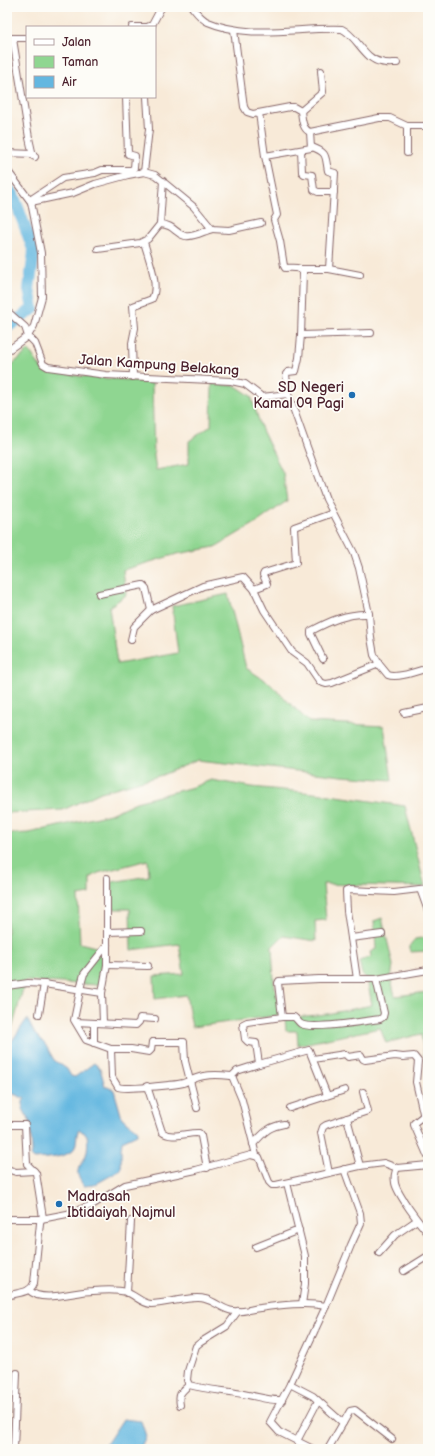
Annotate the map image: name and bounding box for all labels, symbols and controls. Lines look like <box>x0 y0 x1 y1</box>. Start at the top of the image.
legend <box>26 26 156 98</box>
text: Jalan <box>62 35 91 50</box>
text: Taman <box>62 55 98 70</box>
text: Air <box>62 75 77 90</box>
street label: Jalan Kampung Belakang <box>78 351 240 379</box>
place label: SD Negeri Kamal 09 Pagi <box>253 379 344 412</box>
marker: SD Negeri Kamal 09 Pagi <box>347 390 357 400</box>
place label: Madrasah Ibtidaiyah Najmul <box>67 1188 175 1221</box>
marker: Madrasah Ibtidaiyah Najmul <box>54 1199 64 1209</box>

